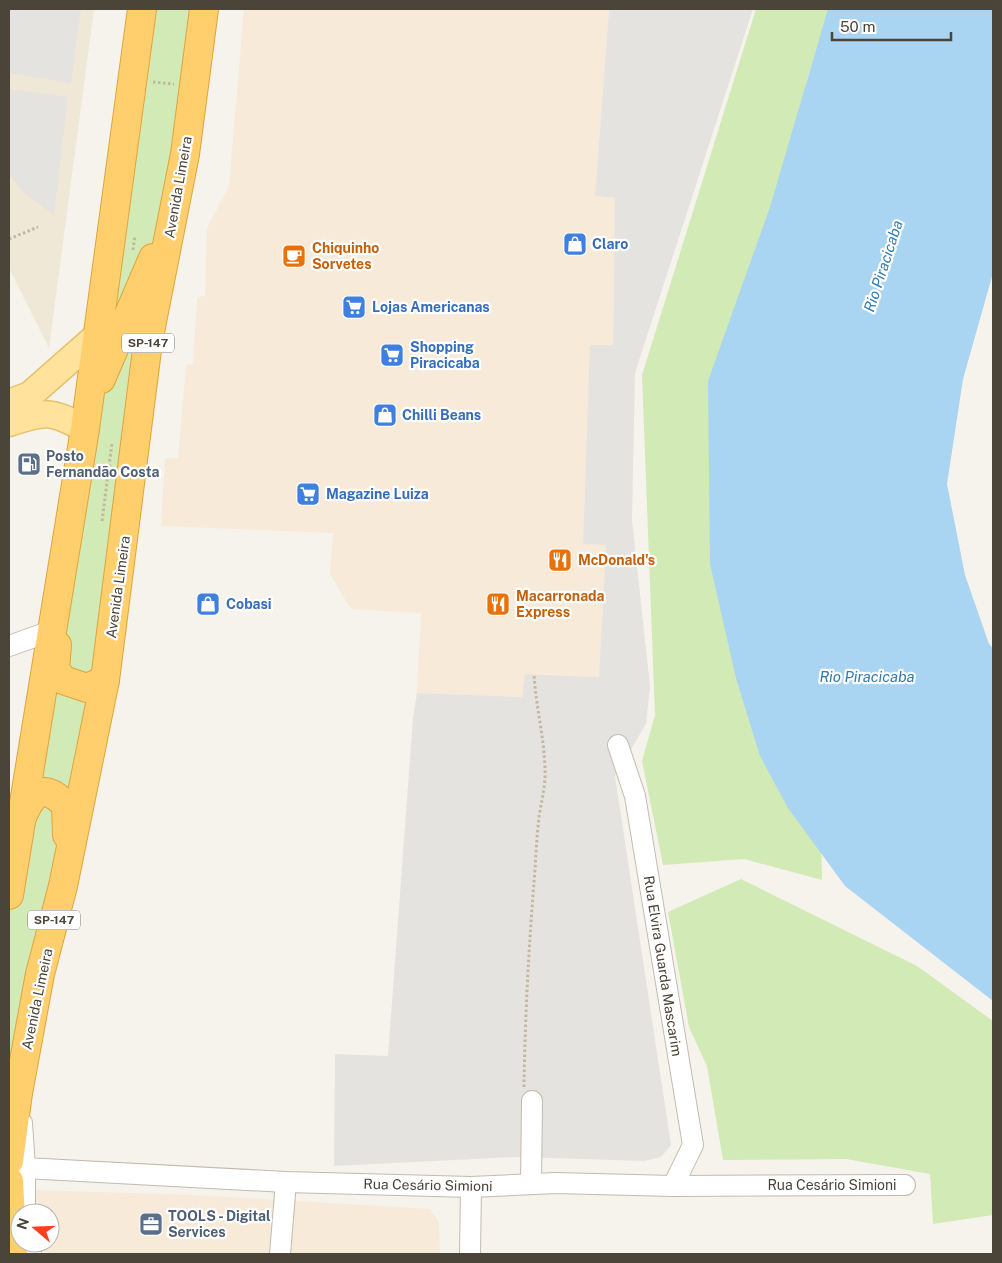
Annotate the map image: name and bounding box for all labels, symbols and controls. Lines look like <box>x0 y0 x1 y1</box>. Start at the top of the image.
scale bar <box>832 10 951 42</box>
text: 50 m <box>840 18 875 35</box>
street label: Avenida Limeira <box>161 135 195 239</box>
water label: Rio Piracicaba <box>860 218 906 314</box>
shop icon: Claro <box>562 231 588 257</box>
place label: Claro <box>592 236 628 252</box>
place label: Chiquinho Sorvetes <box>312 240 379 272</box>
cafe icon: Chiquinho Sorvetes <box>281 243 307 269</box>
supermarket icon: Lojas Americanas <box>341 294 367 320</box>
place label: Lojas Americanas <box>372 299 490 315</box>
road number: SP-147 <box>122 333 174 352</box>
place label: Shopping Piracicaba <box>410 339 480 371</box>
supermarket icon: Shopping Piracicaba <box>379 342 405 368</box>
shop icon: Chilli Beans <box>372 402 398 428</box>
place label: Chilli Beans <box>402 407 481 423</box>
place label: Posto Fernandão Costa <box>46 448 160 480</box>
fuel station icon: Posto Fernandão Costa <box>16 451 42 477</box>
supermarket icon: Magazine Luiza <box>295 481 321 507</box>
place label: Magazine Luiza <box>326 486 429 502</box>
street label: Avenida Limeira <box>103 535 133 639</box>
restaurant icon: McDonald's <box>547 547 573 573</box>
place label: McDonald's <box>578 552 655 568</box>
place label: Macarronada Express <box>516 588 605 620</box>
shop icon: Cobasi <box>195 591 221 617</box>
restaurant icon: Macarronada Express <box>485 591 511 617</box>
place label: Cobasi <box>226 596 272 612</box>
water label: Rio Piracicaba <box>819 668 915 685</box>
street label: Rua Elvira Guarda Mascarim <box>641 875 685 1057</box>
road number: SP-147 <box>28 910 80 930</box>
street label: Avenida Limeira <box>18 947 56 1051</box>
street label: Rua Cesário Simioni <box>363 1176 493 1194</box>
street label: Rua Cesário Simioni <box>767 1177 897 1193</box>
north arrow <box>10 1203 60 1253</box>
place label: TOOLS - Digital Services <box>168 1208 271 1240</box>
office icon: TOOLS - Digital Services <box>138 1211 164 1237</box>
text: N <box>13 1216 32 1232</box>

